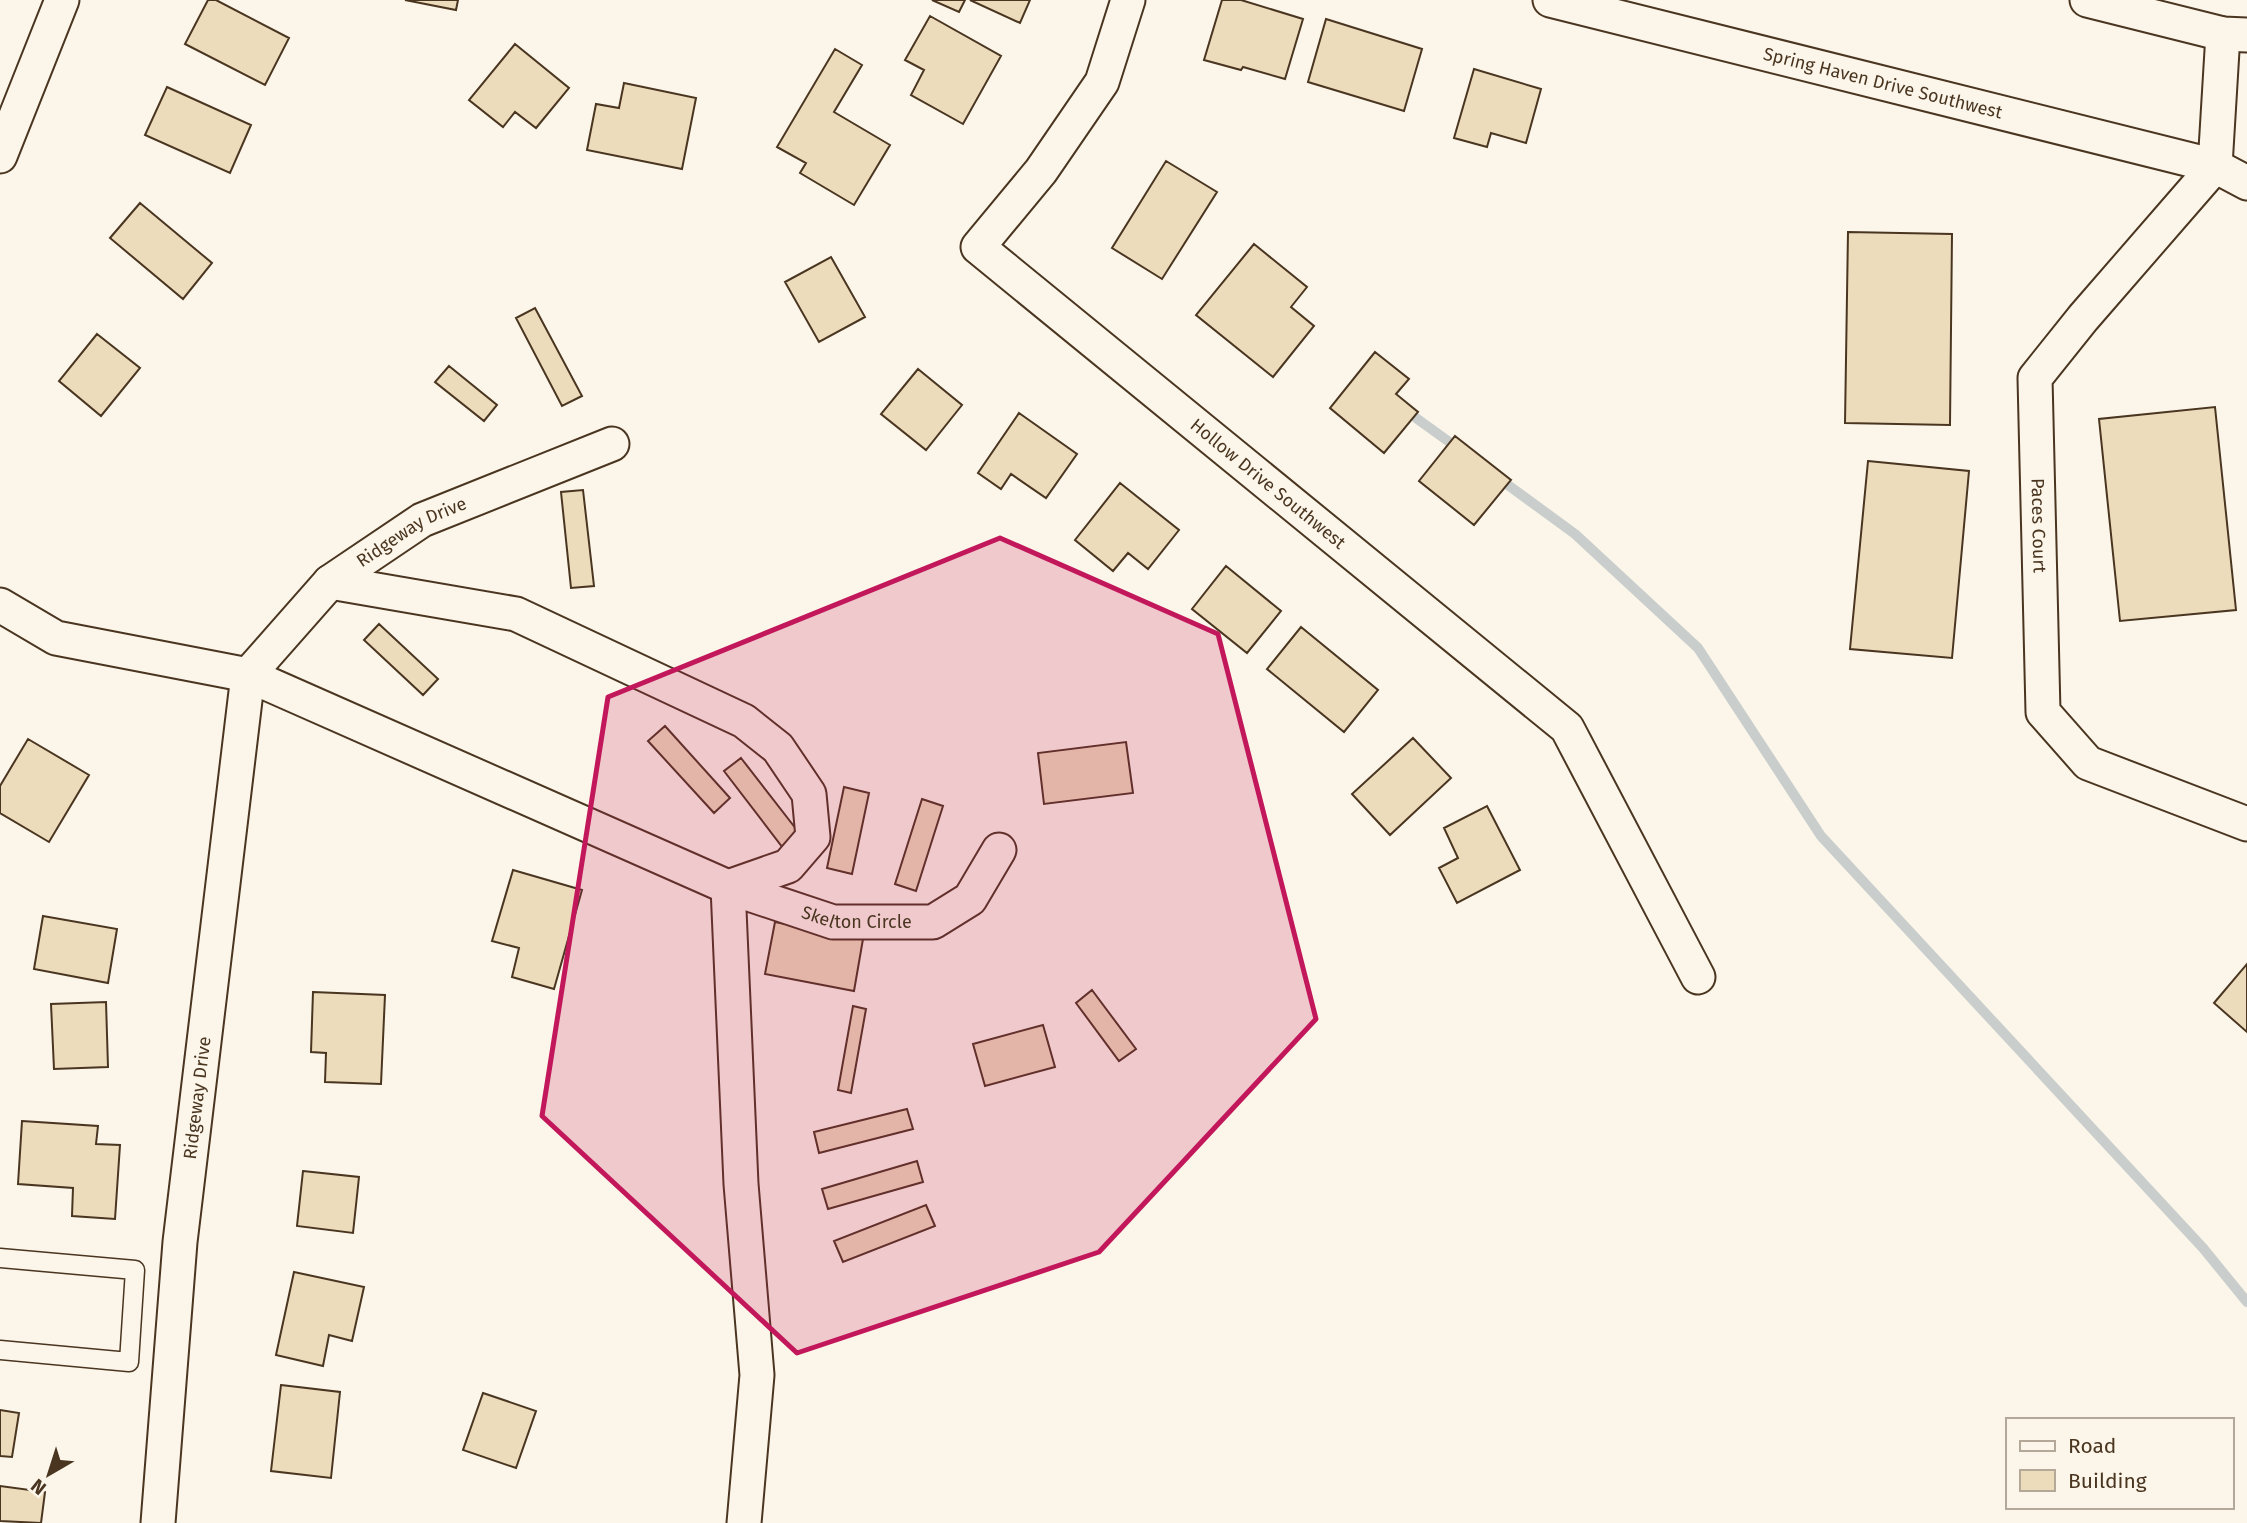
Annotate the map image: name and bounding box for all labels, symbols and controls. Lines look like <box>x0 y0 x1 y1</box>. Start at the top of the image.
street label: Spring Haven Drive Southwest <box>1761 43 2005 124</box>
street label: Hollow Drive Southwest <box>1186 414 1350 554</box>
street label: Paces Court <box>2026 478 2051 574</box>
street label: Ridgeway Drive <box>352 492 470 572</box>
street label: Skelton Circle <box>799 901 912 933</box>
street label: Ridgeway Drive <box>179 1035 216 1161</box>
legend <box>2006 1418 2233 1509</box>
text: Road <box>2068 1433 2116 1459</box>
north arrow <box>14 1439 84 1509</box>
text: Building <box>2068 1468 2147 1494</box>
text: N <box>26 1474 51 1500</box>

